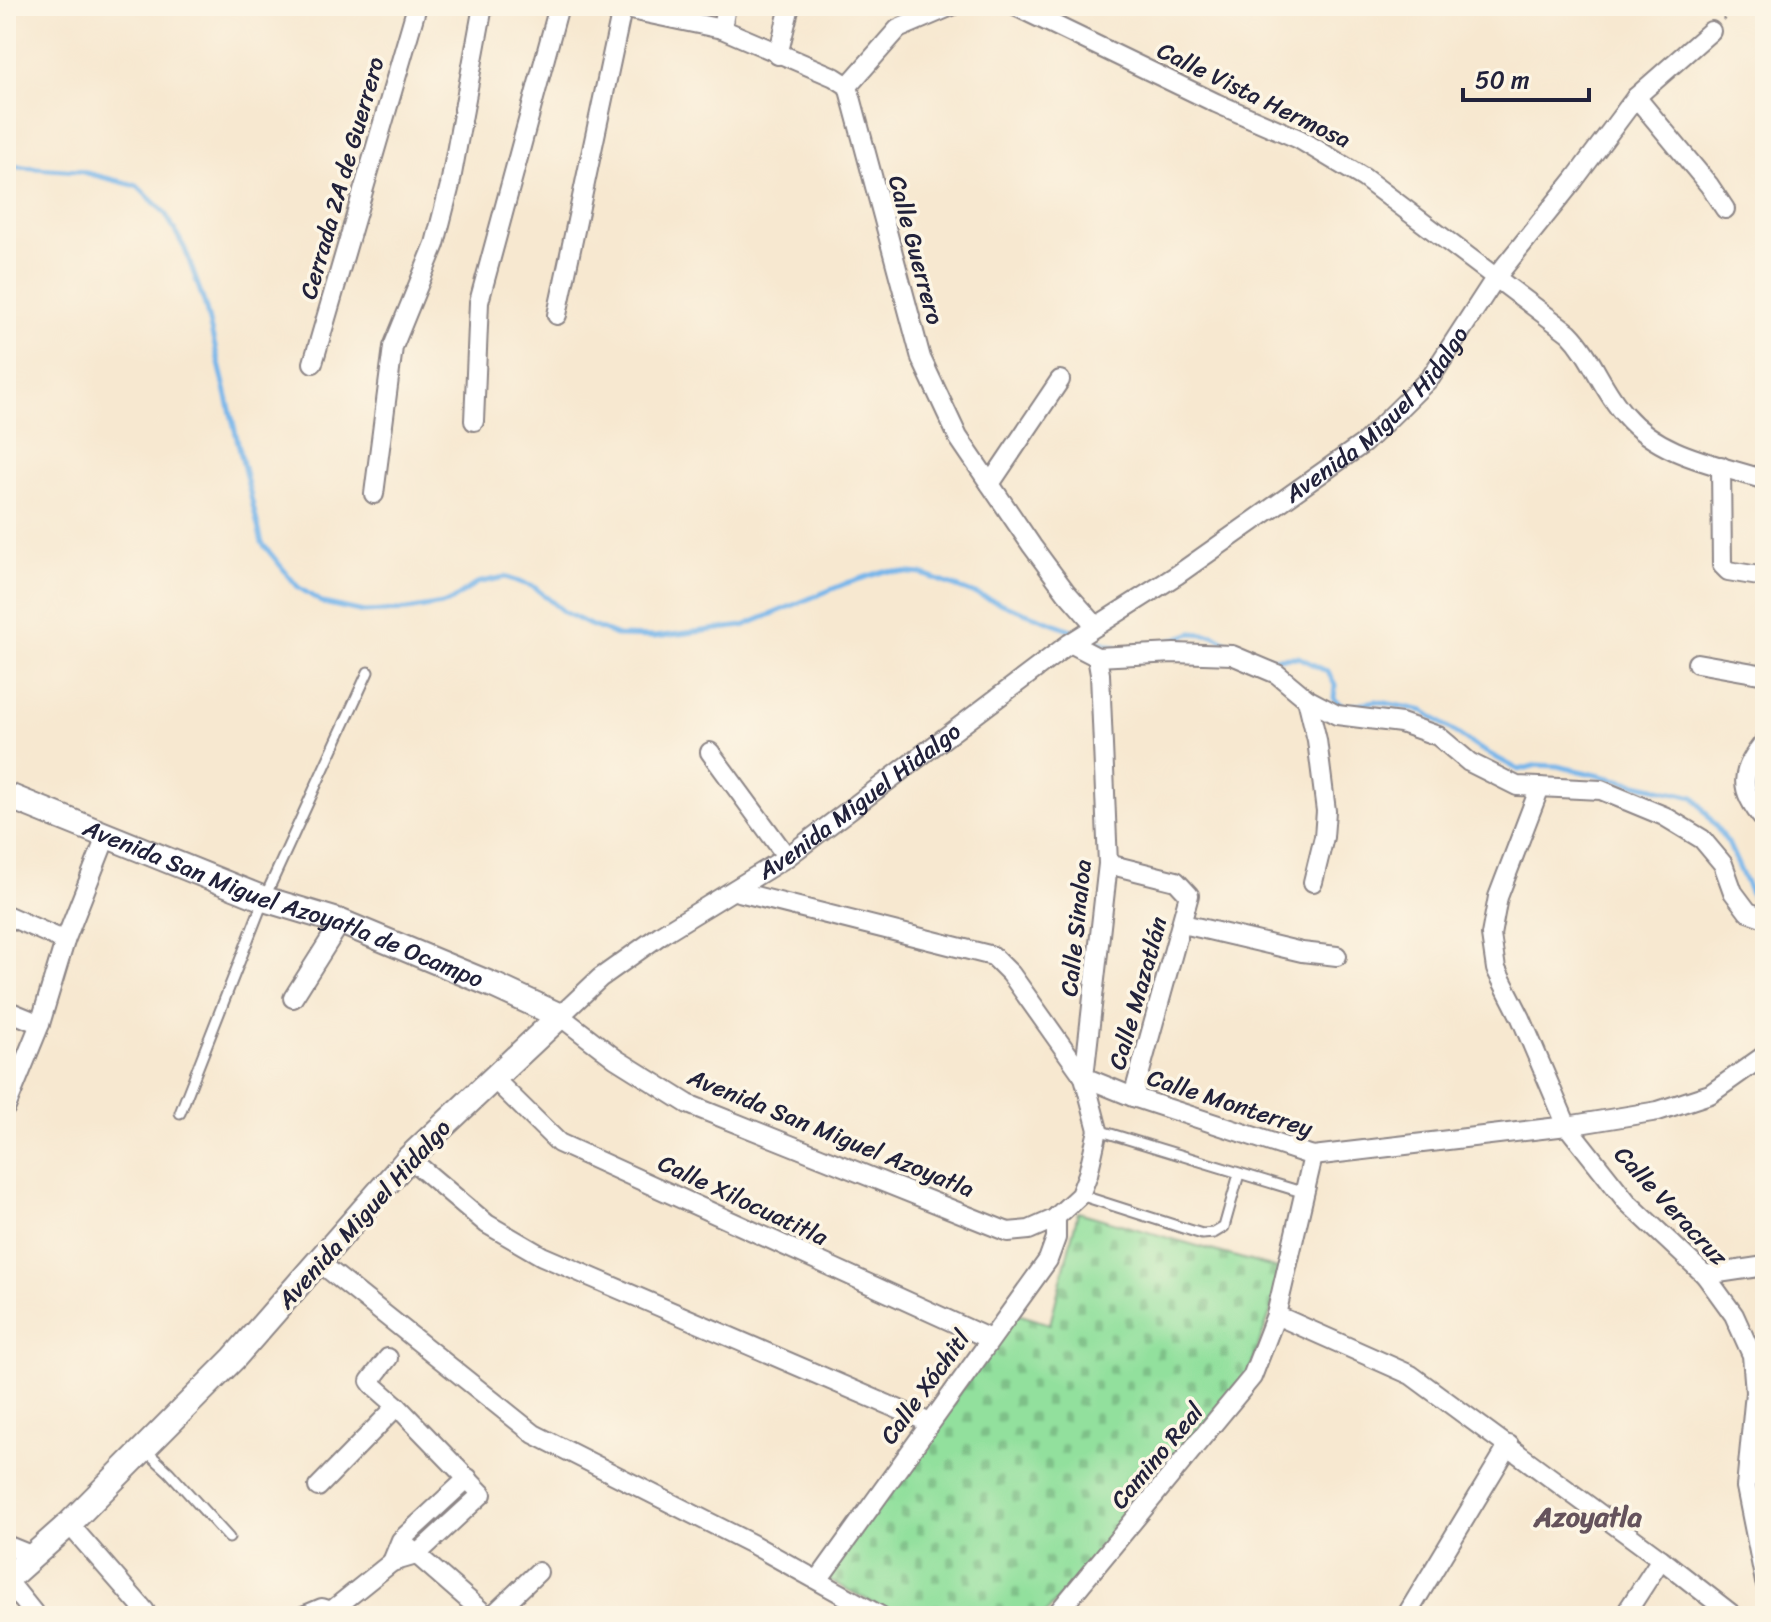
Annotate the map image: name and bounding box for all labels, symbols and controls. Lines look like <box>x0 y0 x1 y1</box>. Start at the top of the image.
street label: Calle Vista Hermosa <box>1150 30 1358 160</box>
street label: Cerrada 2A de Guerrero <box>287 52 397 304</box>
scale bar <box>1463 52 1589 102</box>
text: 50 m <box>1475 59 1530 101</box>
street label: Calle Guerrero <box>876 171 956 330</box>
street label: Avenida Miguel Hidalgo <box>1275 317 1480 515</box>
street label: Avenida Miguel Hidalgo <box>749 711 970 892</box>
street label: Avenida San Miguel Azoyatla de Ocampo <box>76 807 490 1000</box>
street label: Calle Sinaloa <box>1048 858 1104 998</box>
street label: Calle Mazatlán <box>1096 911 1180 1075</box>
street label: Avenida San Miguel Azoyatla <box>680 1056 981 1210</box>
street label: Calle Monterrey <box>1142 1056 1319 1150</box>
street label: Avenida Miguel Hidalgo <box>266 1109 462 1320</box>
street label: Calle Veracruz <box>1603 1136 1739 1277</box>
street label: Calle Xilocuatitla <box>651 1142 836 1258</box>
street label: Calle Xóchitl <box>869 1320 982 1453</box>
street label: Camino Real <box>1099 1392 1215 1519</box>
district label: Azoyatla <box>1533 1492 1643 1541</box>

